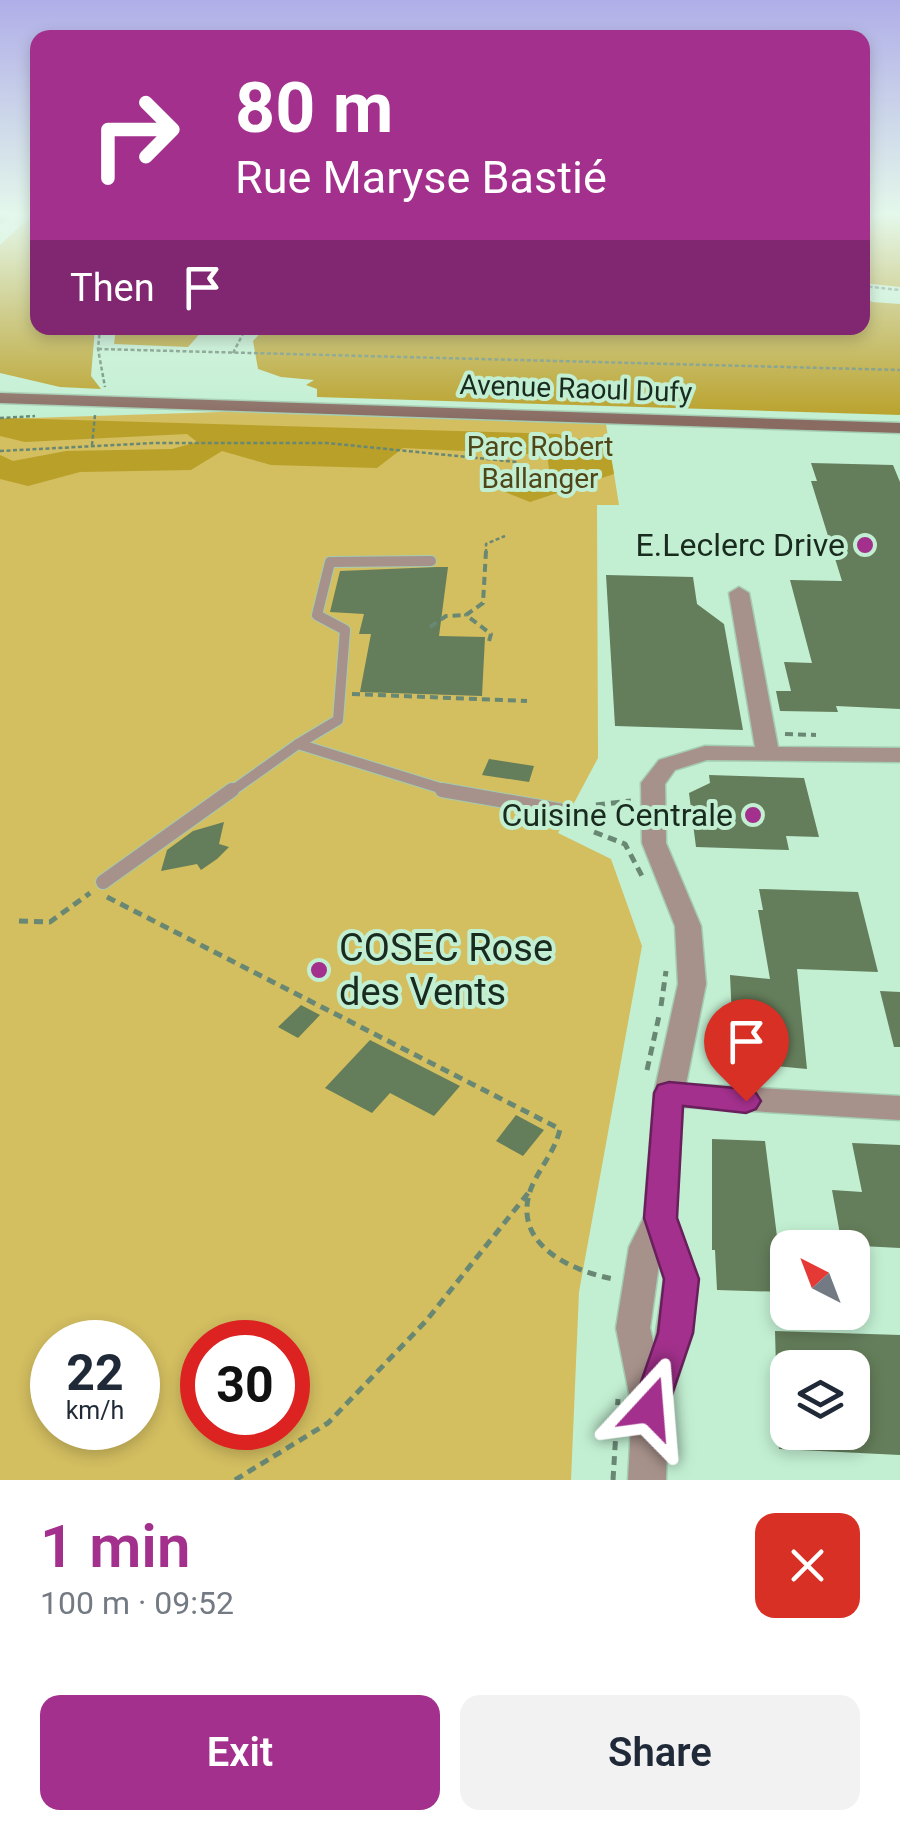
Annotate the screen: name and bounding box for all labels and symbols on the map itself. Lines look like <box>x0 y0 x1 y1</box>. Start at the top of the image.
street label: Avenue Raoul Dufy <box>459 368 693 409</box>
park label: Parc Robert Ballanger <box>467 430 613 495</box>
place label: E.Leclerc Drive <box>636 526 845 564</box>
marker: E.Leclerc Drive <box>854 534 876 556</box>
place label: Cuisine Centrale <box>502 796 733 834</box>
marker: Cuisine Centrale <box>742 804 764 826</box>
place label: COSEC Rose des Vents <box>339 926 553 1014</box>
marker: COSEC Rose des Vents <box>308 959 330 981</box>
pin <box>704 999 789 1102</box>
north arrow <box>770 1230 870 1330</box>
speed limit sign: 30 <box>180 1320 310 1450</box>
position arrow <box>598 1356 702 1460</box>

